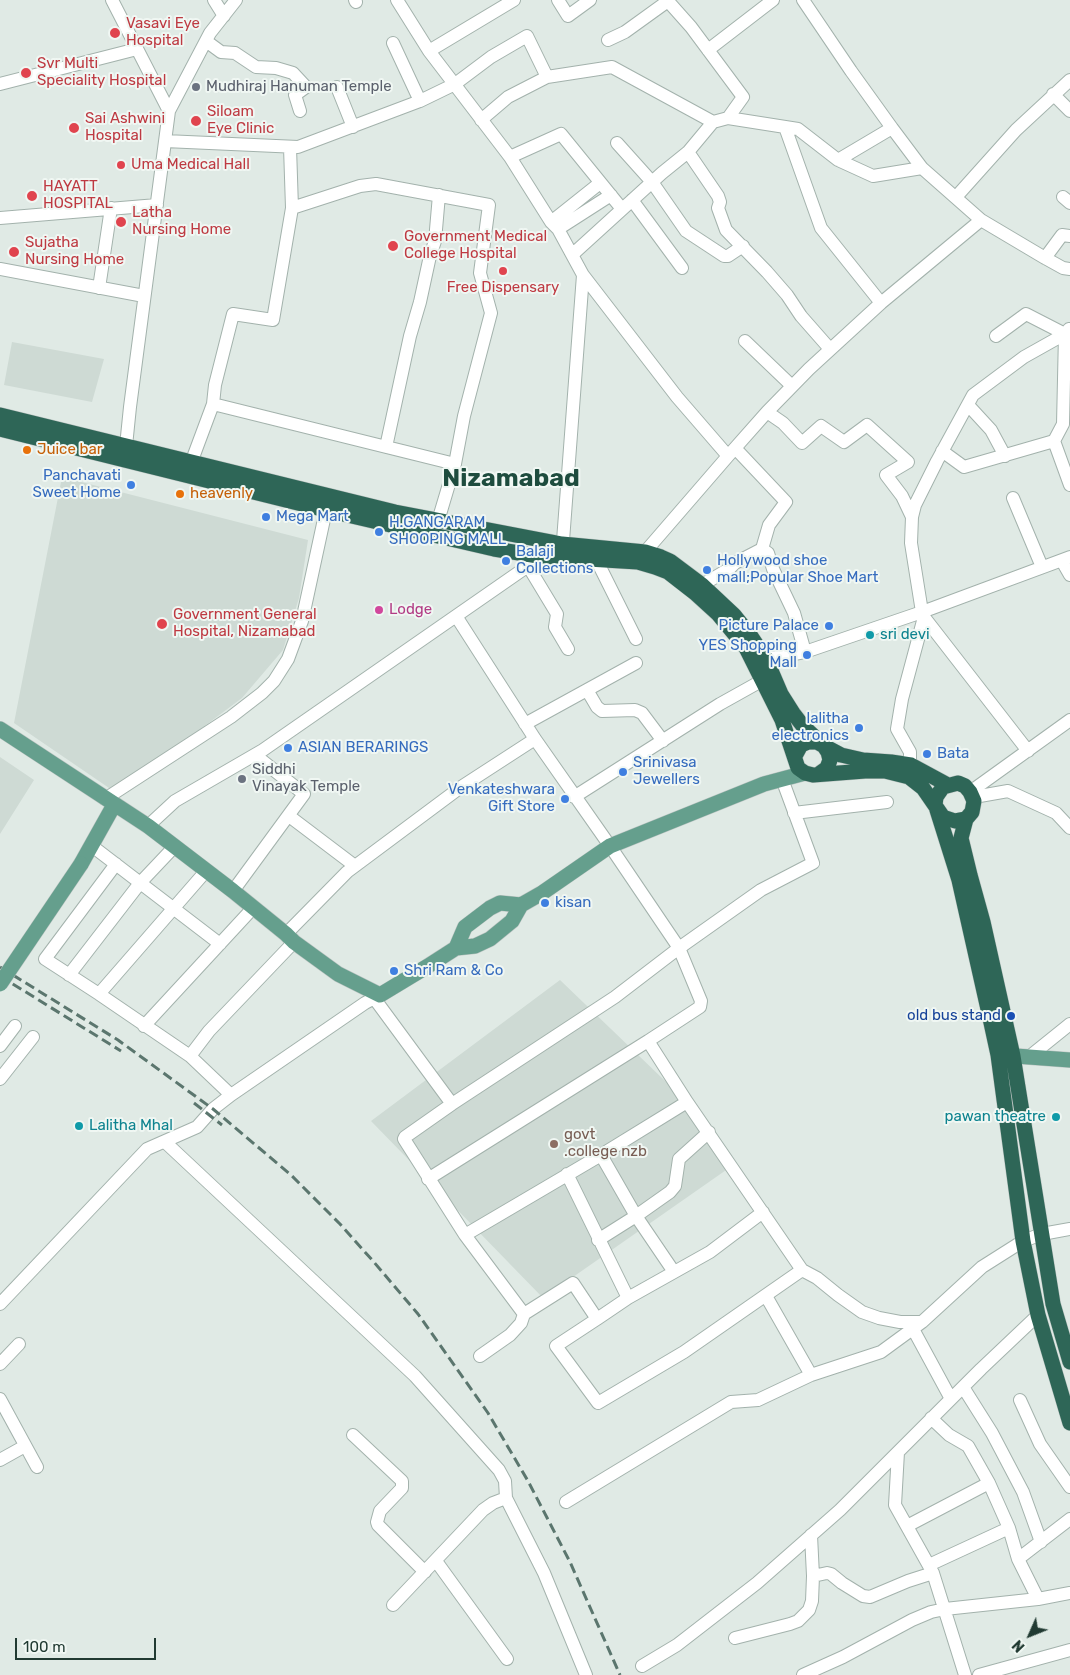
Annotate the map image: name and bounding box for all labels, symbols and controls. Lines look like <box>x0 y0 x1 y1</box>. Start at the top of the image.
place label: Vasavi Eye Hospital <box>126 15 200 50</box>
marker: Vasavi Eye Hospital <box>108 26 122 40</box>
place label: Svr Multi Speciality Hospital <box>37 55 166 90</box>
marker: Svr Multi Speciality Hospital <box>19 66 33 80</box>
place label: Mudhiraj Hanuman Temple <box>206 78 392 96</box>
marker: Mudhiraj Hanuman Temple <box>190 81 202 93</box>
place label: Siloam Eye Clinic <box>207 103 274 138</box>
place label: Sai Ashwini Hospital <box>85 110 165 145</box>
marker: Siloam Eye Clinic <box>189 114 203 128</box>
marker: Sai Ashwini Hospital <box>67 121 81 135</box>
place label: Uma Medical Hall <box>131 156 250 174</box>
marker: Uma Medical Hall <box>115 159 127 171</box>
place label: HAYATT HOSPITAL <box>43 178 113 213</box>
marker: HAYATT HOSPITAL <box>25 189 39 203</box>
place label: Latha Nursing Home <box>132 204 231 239</box>
marker: Latha Nursing Home <box>114 215 128 229</box>
place label: Government Medical College Hospital <box>404 228 547 263</box>
place label: Sujatha Nursing Home <box>25 234 124 269</box>
marker: Government Medical College Hospital <box>386 239 400 253</box>
marker: Sujatha Nursing Home <box>7 245 21 259</box>
marker: Free Dispensary <box>497 265 509 277</box>
place label: Free Dispensary <box>447 279 559 297</box>
place label: Juice bar <box>37 441 102 459</box>
marker: Juice bar <box>21 444 33 456</box>
district label: Nizamabad <box>442 464 580 494</box>
place label: Panchavati Sweet Home <box>33 467 121 502</box>
marker: Panchavati Sweet Home <box>125 479 137 491</box>
place label: heavenly <box>190 485 253 503</box>
marker: heavenly <box>174 488 186 500</box>
place label: Mega Mart <box>276 508 349 526</box>
marker: Mega Mart <box>260 511 272 523</box>
place label: H.GANGARAM SHOOPING MALL <box>389 514 506 549</box>
marker: H.GANGARAM SHOOPING MALL <box>373 526 385 538</box>
place label: Balaji Collections <box>516 543 593 578</box>
place label: Hollywood shoe mall;Popular Shoe Mart <box>717 552 878 587</box>
marker: Balaji Collections <box>500 555 512 567</box>
marker: Hollywood shoe mall;Popular Shoe Mart <box>701 564 713 576</box>
place label: Lodge <box>389 601 432 619</box>
marker: Lodge <box>373 604 385 616</box>
place label: Government General Hospital, Nizamabad <box>173 606 317 641</box>
marker: Government General Hospital, Nizamabad <box>155 617 169 631</box>
place label: Picture Palace <box>719 617 819 635</box>
marker: Picture Palace <box>823 620 835 632</box>
place label: sri devi <box>880 626 930 644</box>
marker: sri devi <box>864 629 876 641</box>
place label: YES Shopping Mall <box>699 637 797 672</box>
marker: YES Shopping Mall <box>801 649 813 661</box>
place label: lalitha electronics <box>772 710 849 745</box>
marker: lalitha electronics <box>853 722 865 734</box>
place label: ASIAN BERARINGS <box>298 739 428 757</box>
marker: ASIAN BERARINGS <box>282 742 294 754</box>
place label: Bata <box>937 745 969 763</box>
marker: Bata <box>921 748 933 760</box>
place label: Srinivasa Jewellers <box>633 754 700 789</box>
place label: Siddhi Vinayak Temple <box>252 761 360 796</box>
marker: Srinivasa Jewellers <box>617 766 629 778</box>
marker: Siddhi Vinayak Temple <box>236 773 248 785</box>
place label: Venkateshwara Gift Store <box>448 781 555 816</box>
marker: Venkateshwara Gift Store <box>559 793 571 805</box>
place label: kisan <box>555 894 591 912</box>
marker: kisan <box>539 897 551 909</box>
place label: Shri Ram & Co <box>404 962 503 980</box>
marker: Shri Ram & Co <box>388 965 400 977</box>
place label: old bus stand <box>907 1007 1001 1025</box>
marker: old bus stand <box>1005 1010 1017 1022</box>
place label: pawan theatre <box>945 1108 1046 1126</box>
marker: pawan theatre <box>1050 1111 1062 1123</box>
place label: Lalitha Mhal <box>89 1117 173 1135</box>
marker: Lalitha Mhal <box>73 1120 85 1132</box>
place label: govt .college nzb <box>564 1126 647 1161</box>
marker: govt .college nzb <box>548 1138 560 1150</box>
north arrow <box>1005 1610 1055 1660</box>
scale bar <box>18 1628 159 1660</box>
text: N <box>1009 1636 1028 1655</box>
text: 100 m <box>23 1638 65 1656</box>

